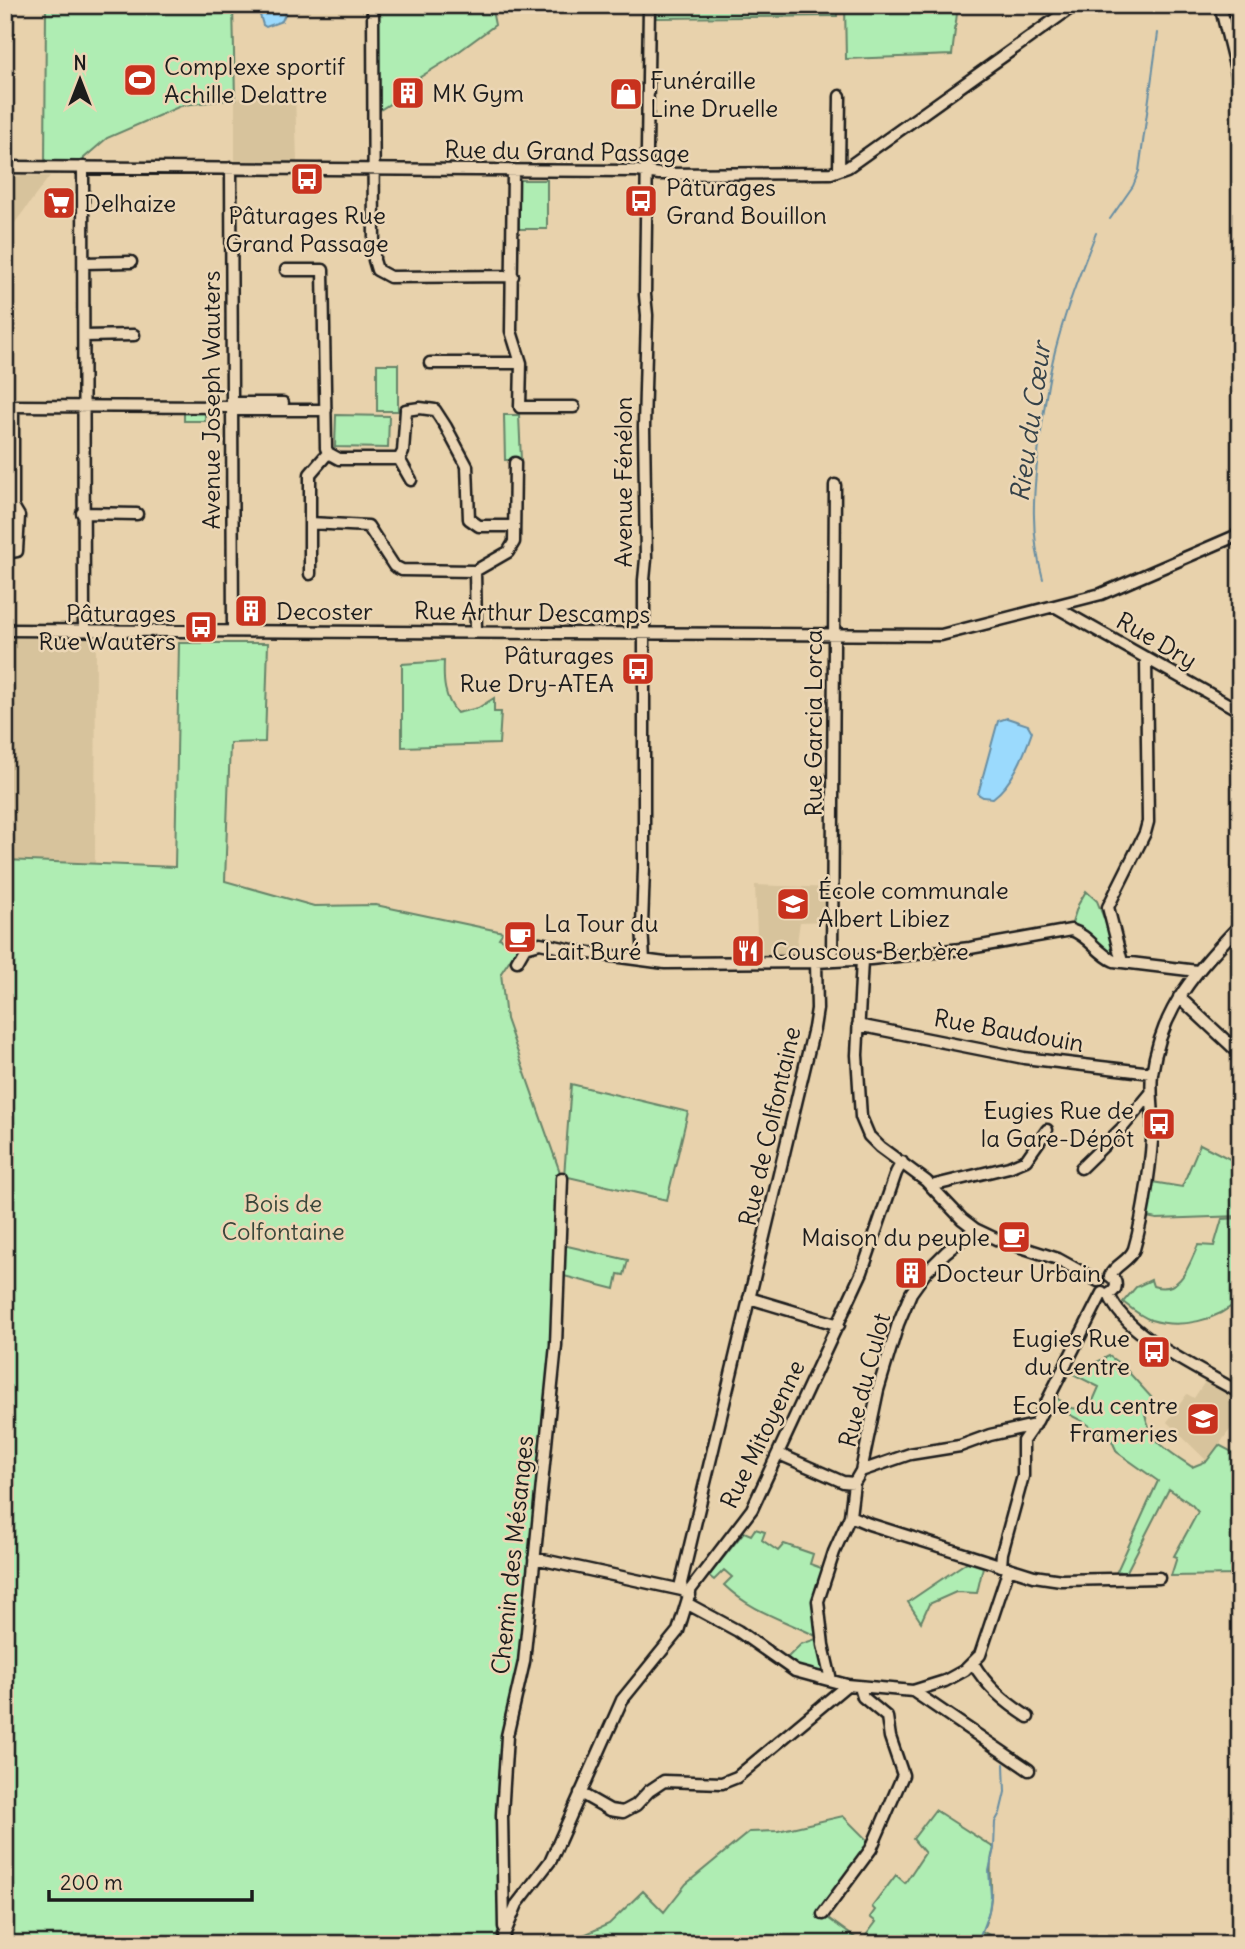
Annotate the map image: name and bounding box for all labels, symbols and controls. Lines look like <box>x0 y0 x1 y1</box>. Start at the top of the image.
north arrow <box>46 46 116 116</box>
text: N <box>73 51 87 75</box>
place label: Complexe sportif Achille Delattre <box>164 51 346 109</box>
sports icon: Complexe sportif Achille Delattre <box>121 61 159 99</box>
place label: Funéraille Line Druelle <box>650 65 778 123</box>
building icon: MK Gym <box>389 74 427 112</box>
shop icon: Funéraille Line Druelle <box>607 75 645 113</box>
place label: MK Gym <box>432 78 524 108</box>
street label: Rue du Grand Passage <box>444 134 690 168</box>
bus stop icon: Pâturages Rue Grand Passage <box>288 160 326 198</box>
place label: Pâturages Grand Bouillon <box>666 172 827 230</box>
bus stop icon: Pâturages Grand Bouillon <box>622 182 660 220</box>
supermarket icon: Delhaize <box>40 184 78 222</box>
place label: Delhaize <box>84 188 176 218</box>
place label: Pâturages Rue Grand Passage <box>225 200 389 258</box>
street label: Avenue Joseph Wauters <box>196 271 226 529</box>
water label: Rieu du Cœur <box>1002 337 1058 504</box>
street label: Avenue Fénélon <box>608 396 638 567</box>
building icon: Decoster <box>232 592 270 630</box>
street label: Rue Arthur Descamps <box>414 595 650 629</box>
place label: Decoster <box>276 596 373 626</box>
place label: Pâturages Rue Wauters <box>38 598 176 656</box>
street label: Rue Dry <box>1111 605 1203 675</box>
bus stop icon: Pâturages Rue Wauters <box>182 608 220 646</box>
street label: Rue Garcia Lorca <box>798 630 828 816</box>
place label: Pâturages Rue Dry-ATEA <box>459 640 614 698</box>
bus stop icon: Pâturages Rue Dry-ATEA <box>619 650 657 688</box>
place label: École communale Albert Libiez <box>818 875 1009 933</box>
school or university icon: École communale Albert Libiez <box>774 885 812 923</box>
place label: La Tour du Lait Buré <box>544 908 658 966</box>
cafe icon: La Tour du Lait Buré <box>501 918 539 956</box>
restaurant icon: Couscous Berbère <box>729 932 767 970</box>
place label: Couscous Berbère <box>772 936 969 966</box>
street label: Rue Baudouin <box>932 1002 1086 1058</box>
street label: Rue de Colfontaine <box>732 1024 806 1228</box>
place label: Eugies Rue de la Gare-Dépôt <box>981 1095 1134 1153</box>
bus stop icon: Eugies Rue de la Gare-Dépôt <box>1140 1105 1178 1143</box>
park label: Bois de Colfontaine <box>221 1188 345 1246</box>
cafe icon: Maison du peuple <box>995 1218 1033 1256</box>
place label: Maison du peuple <box>801 1222 990 1252</box>
building icon: Docteur Urbain <box>892 1254 930 1292</box>
place label: Docteur Urbain <box>936 1258 1101 1288</box>
street label: Rue du Culot <box>832 1310 896 1450</box>
place label: Eugies Rue du Centre <box>1012 1323 1130 1381</box>
bus stop icon: Eugies Rue du Centre <box>1135 1333 1173 1371</box>
street label: Rue Mitoyenne <box>713 1355 811 1513</box>
place label: Ecole du centre Frameries <box>1012 1390 1178 1448</box>
school or university icon: Ecole du centre Frameries <box>1184 1400 1222 1438</box>
street label: Chemin des Mésanges <box>485 1434 539 1676</box>
scale bar <box>49 1858 252 1902</box>
text: 200 m <box>60 1869 123 1896</box>

